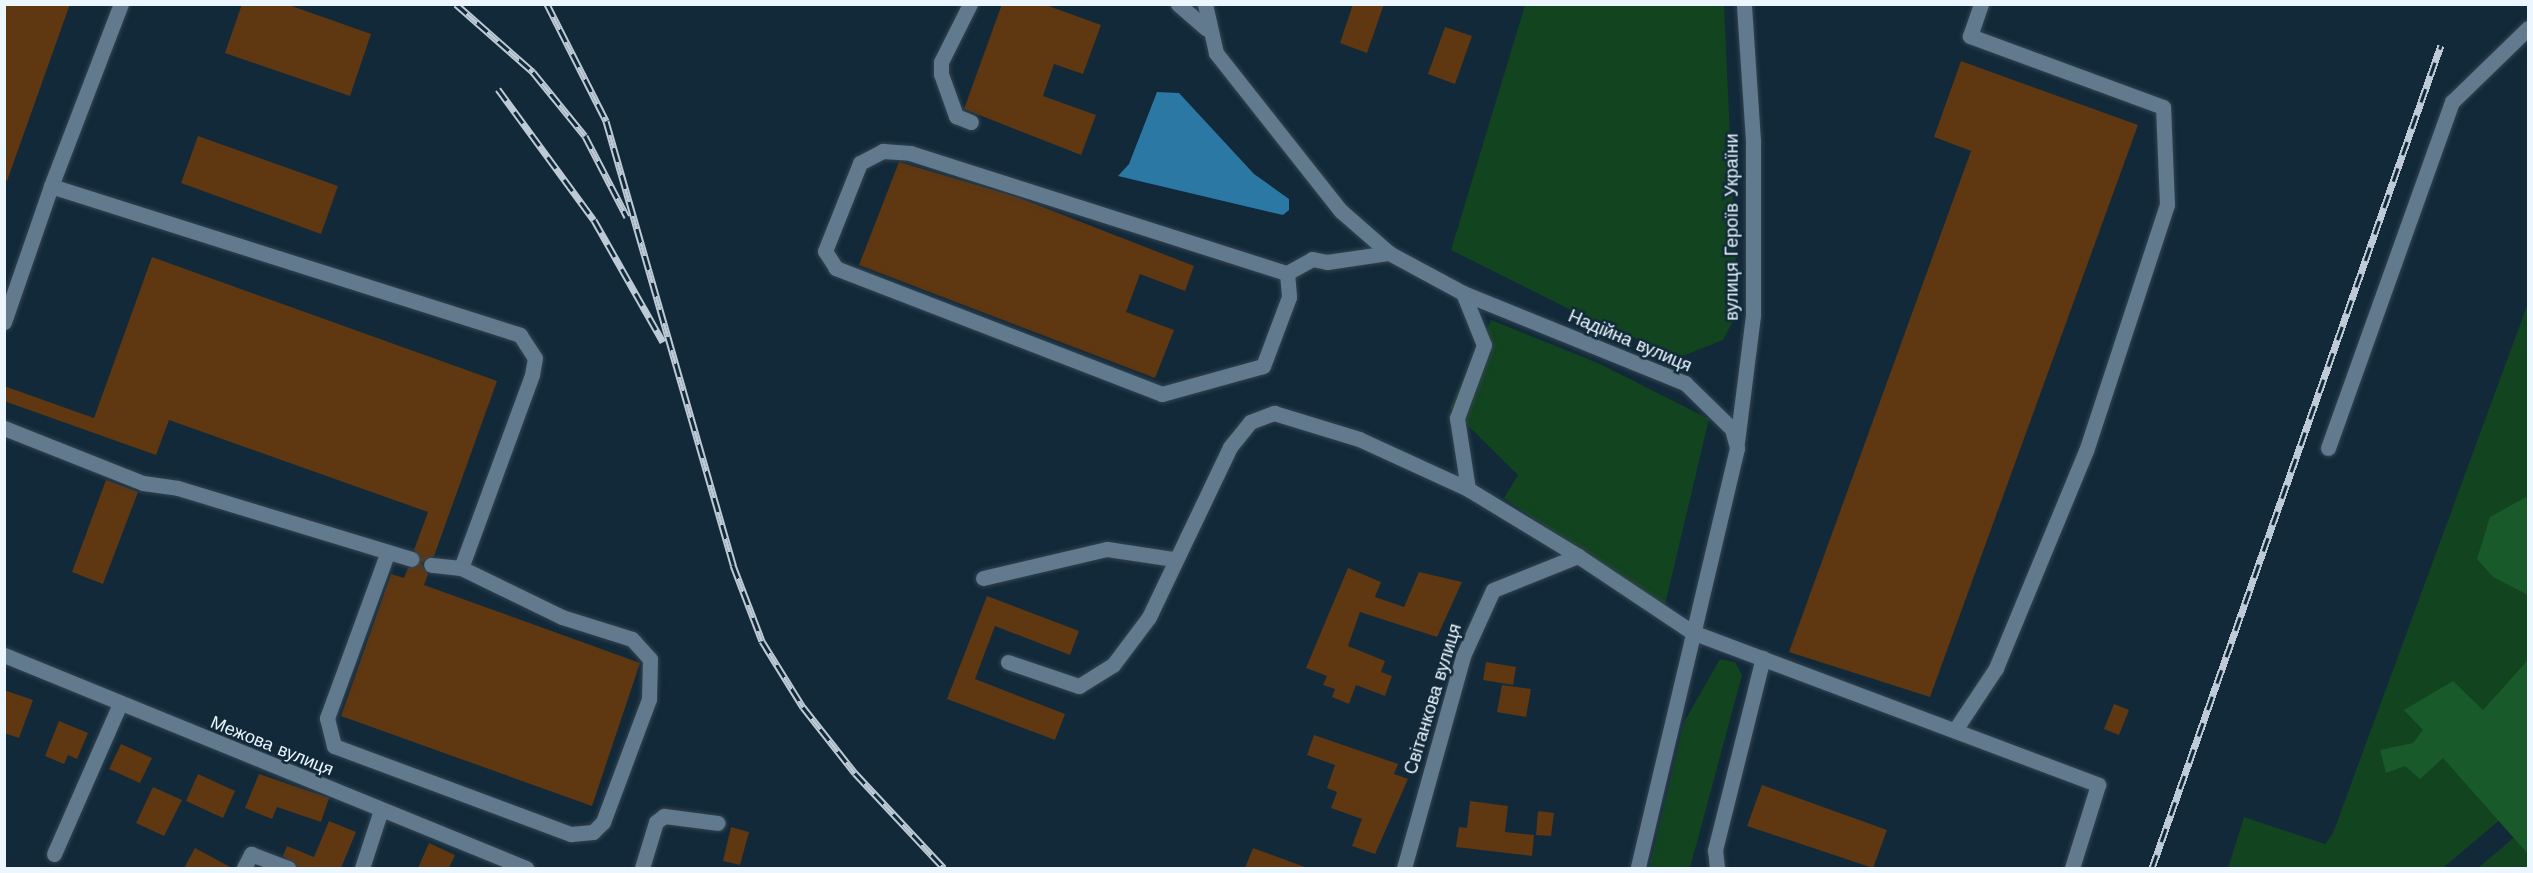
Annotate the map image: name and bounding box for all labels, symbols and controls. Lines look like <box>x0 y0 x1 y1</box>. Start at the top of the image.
street label: вулиця Героїв України <box>1721 133 1743 321</box>
street label: Надійна вулиця <box>1565 305 1695 377</box>
street label: Світанкова вулиця <box>1400 621 1466 777</box>
street label: Межова вулиця <box>207 711 337 781</box>

